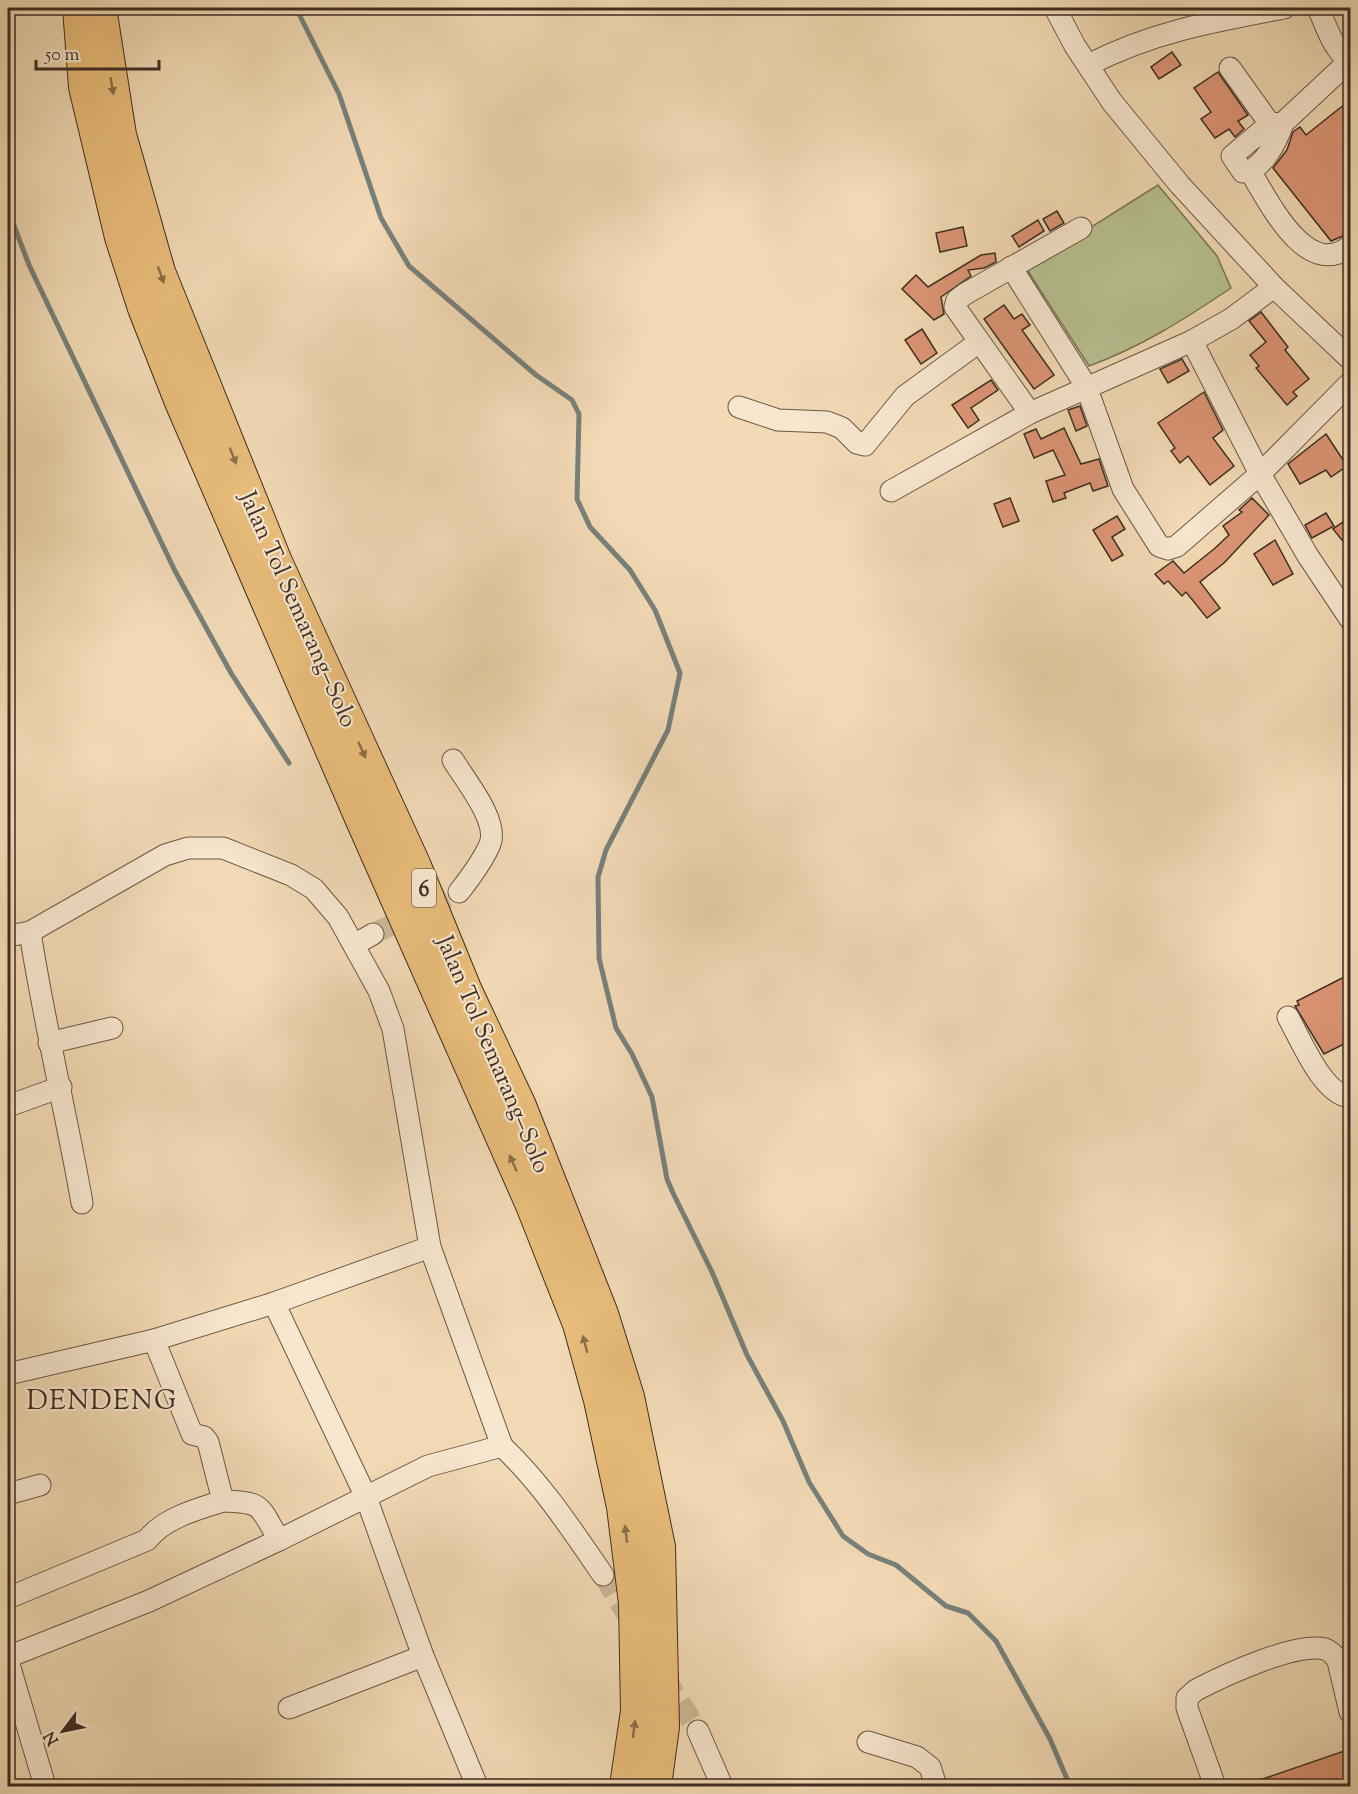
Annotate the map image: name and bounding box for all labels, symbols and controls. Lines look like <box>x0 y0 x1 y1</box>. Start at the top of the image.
scale bar <box>36 33 159 71</box>
text: 50 m <box>44 43 80 69</box>
one-way arrow <box>108 77 117 96</box>
one-way arrow <box>156 266 166 284</box>
one-way arrow <box>228 447 238 465</box>
street label: Jalan Tol Semarang–Solo <box>229 484 365 733</box>
one-way arrow <box>357 741 366 758</box>
road number: 6 <box>412 869 436 907</box>
street label: Jalan Tol Semarang–Solo <box>426 929 558 1179</box>
one-way arrow <box>509 1154 518 1171</box>
one-way arrow <box>580 1335 589 1353</box>
district label: DENDENG <box>26 1383 178 1422</box>
one-way arrow <box>622 1525 631 1544</box>
north arrow <box>33 1701 93 1761</box>
one-way arrow <box>630 1719 639 1738</box>
text: N <box>39 1726 66 1749</box>

